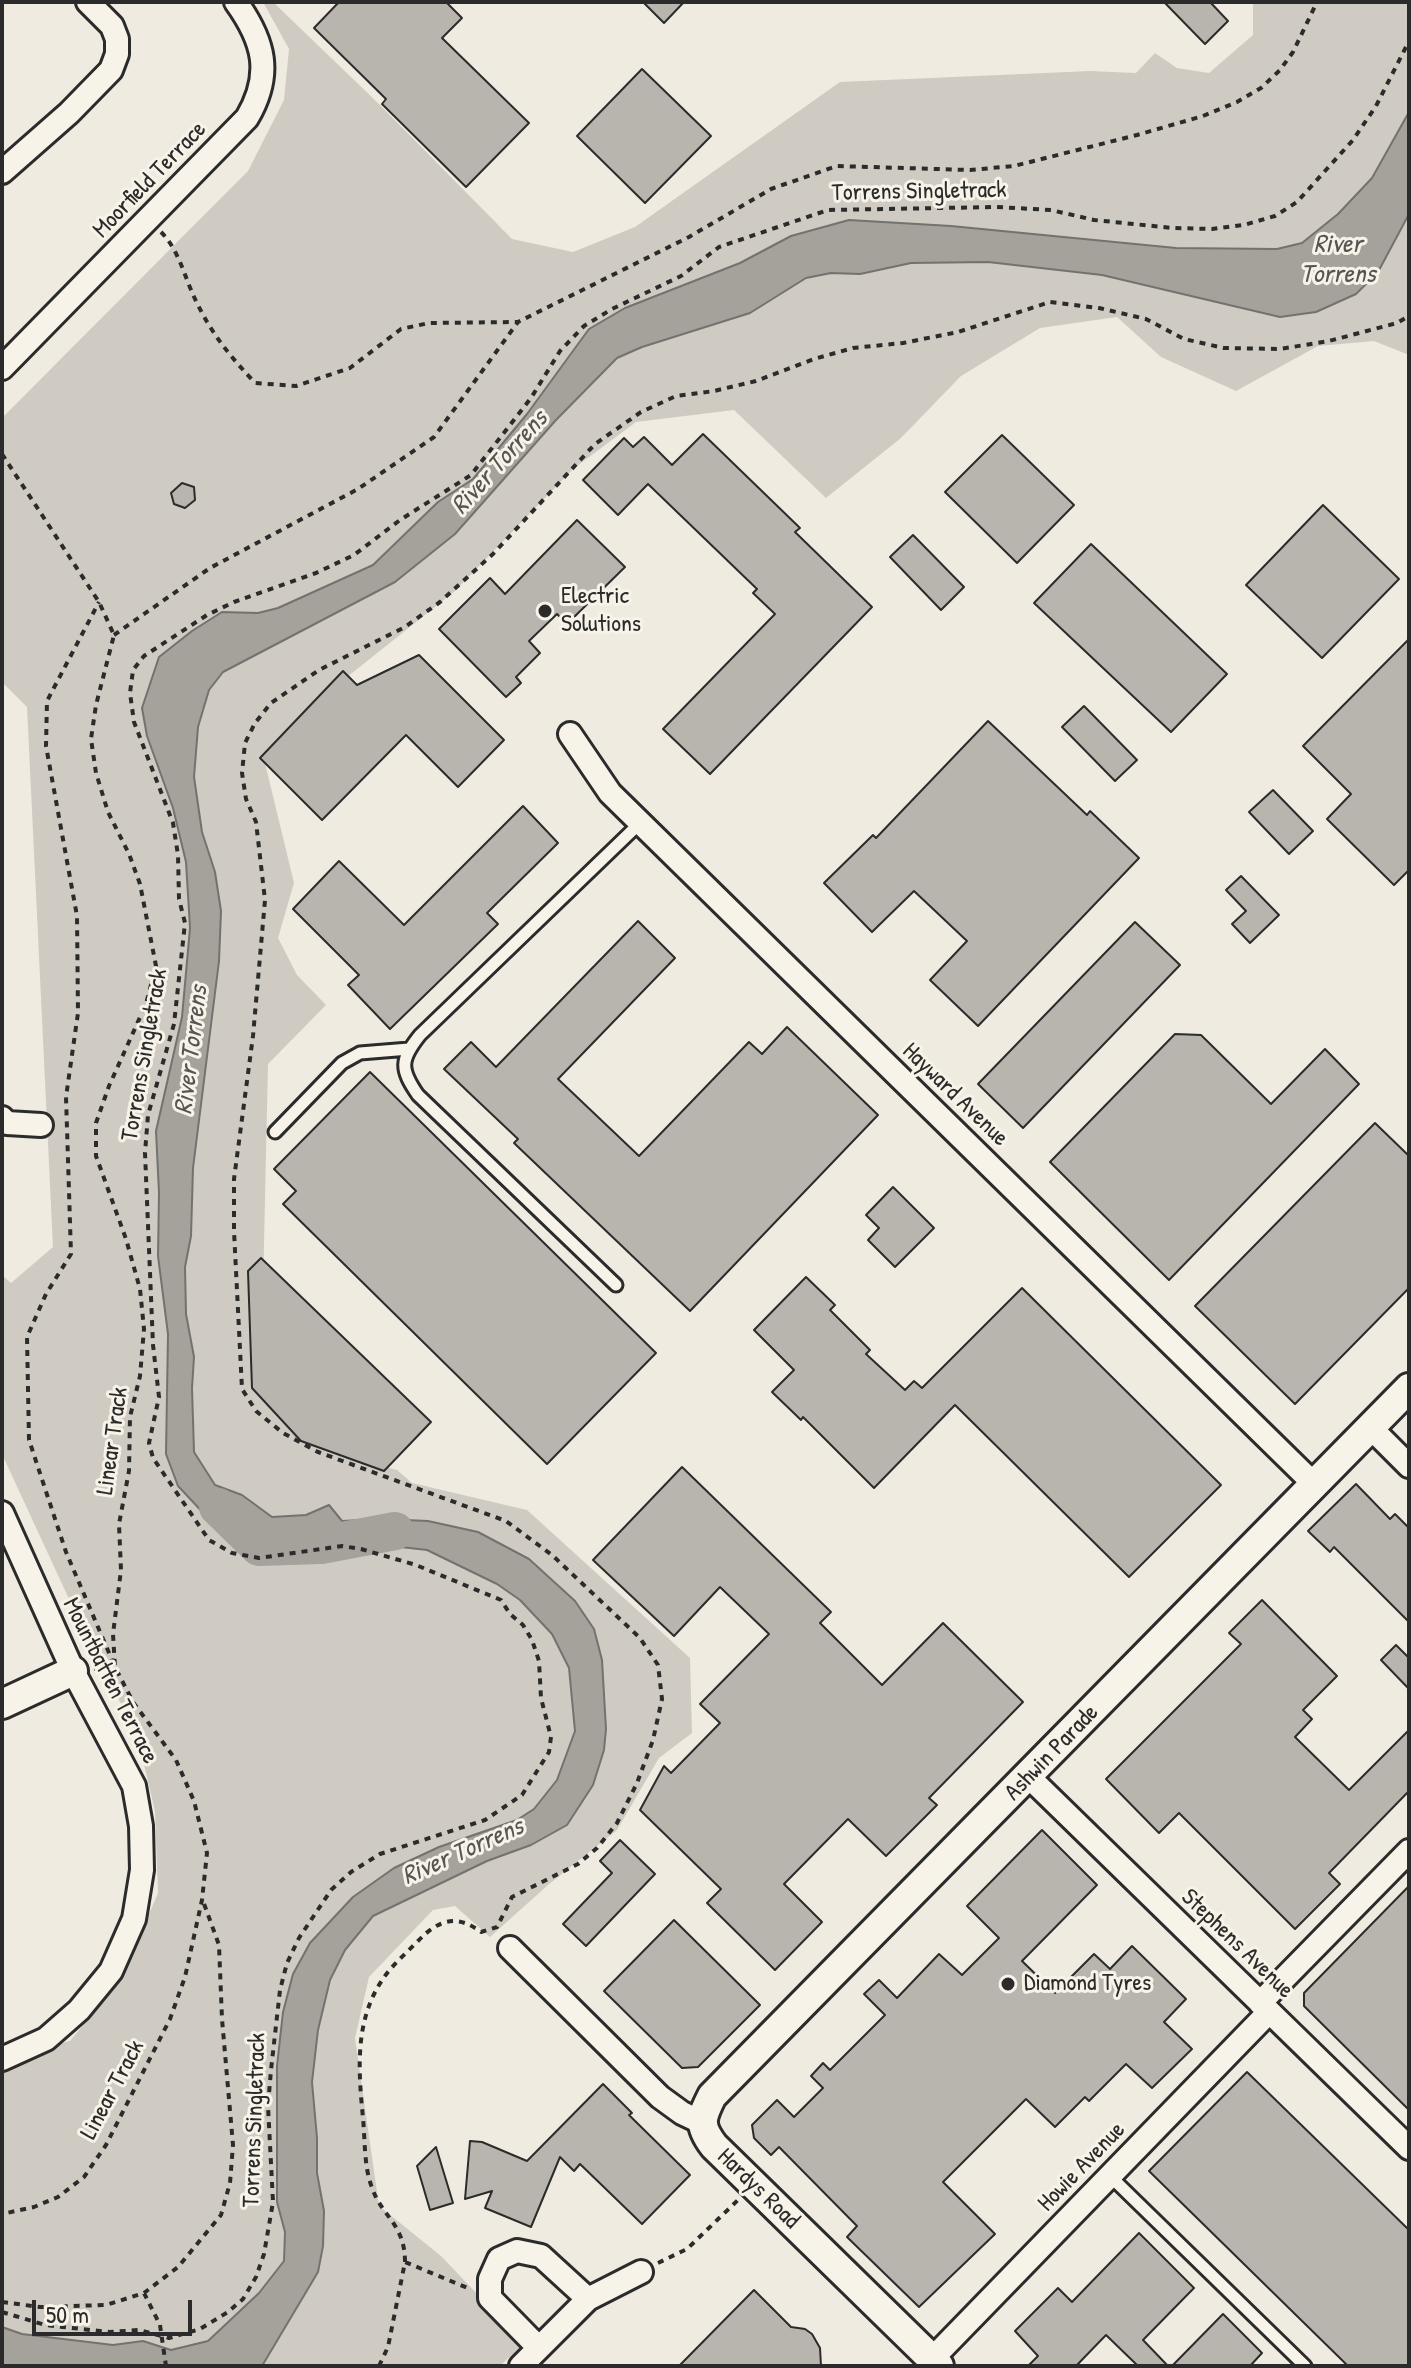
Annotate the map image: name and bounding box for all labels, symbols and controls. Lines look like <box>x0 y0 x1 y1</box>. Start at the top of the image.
street label: Moorfield Terrace <box>87 116 213 244</box>
street label: Torrens Singletrack <box>831 176 1007 208</box>
water label: River Torrens <box>1301 229 1375 290</box>
water label: River Torrens <box>445 405 555 521</box>
place label: Electric Solutions <box>561 583 641 639</box>
marker: Electric Solutions <box>536 602 554 620</box>
street label: Torrens Singletrack <box>116 967 174 1143</box>
water label: River Torrens <box>169 984 215 1116</box>
street label: Hayward Avenue <box>896 1037 1014 1153</box>
street label: Linear Track <box>91 1386 135 1496</box>
street label: Mountbatten Terrace <box>56 1593 164 1769</box>
street label: Ashwin Parade <box>999 1699 1105 1807</box>
water label: River Torrens <box>398 1811 528 1893</box>
street label: Stephens Avenue <box>1175 1883 1299 2005</box>
place label: Diamond Tyres <box>1024 1970 1151 1998</box>
marker: Diamond Tyres <box>999 1975 1017 1993</box>
street label: Torrens Singletrack <box>238 2032 272 2208</box>
street label: Linear Track <box>75 2036 151 2144</box>
street label: Howie Avenue <box>1032 2116 1132 2218</box>
street label: Hardys Road <box>711 2143 805 2235</box>
scale bar <box>36 2284 196 2334</box>
text: 50 m <box>46 2298 89 2330</box>

